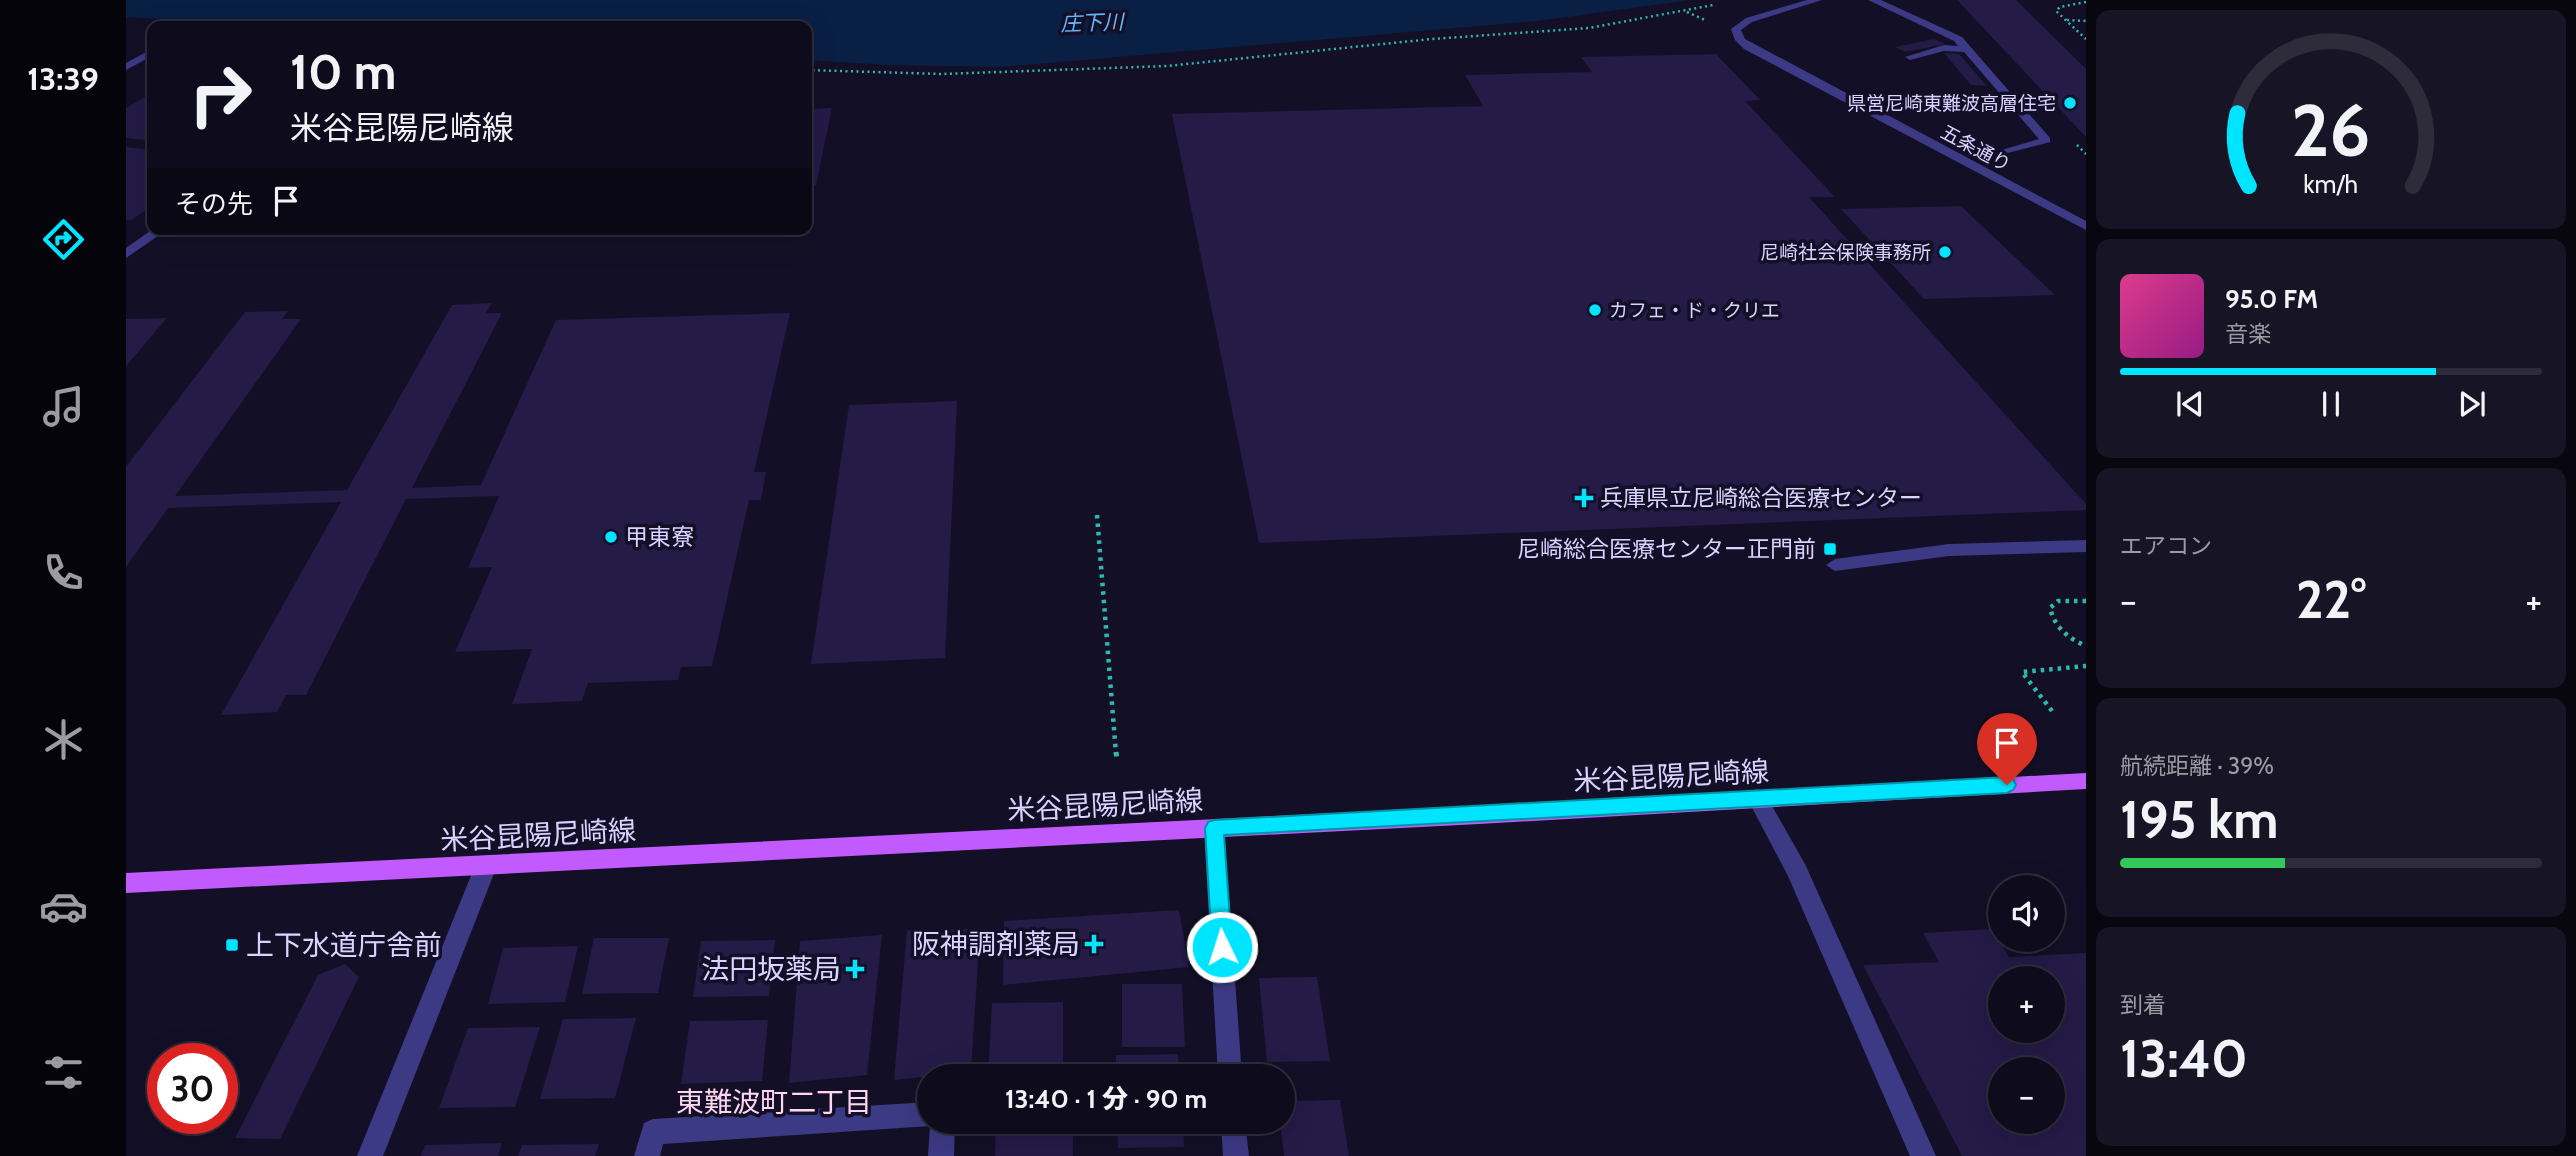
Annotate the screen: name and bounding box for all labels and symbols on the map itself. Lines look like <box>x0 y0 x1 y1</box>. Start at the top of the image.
water label: 庄下川 <box>1060 9 1126 36</box>
place label: 県営尼崎東難波高層住宅 <box>1847 92 2056 115</box>
marker: 県営尼崎東難波高層住宅 <box>2062 95 2078 111</box>
street label: 五条通り <box>1937 120 2015 176</box>
place label: 尼崎社会保険事務所 <box>1760 241 1931 264</box>
marker: 尼崎社会保険事務所 <box>1937 244 1953 260</box>
place label: カフェ・ド・クリエ <box>1609 299 1780 322</box>
marker: カフェ・ド・クリエ <box>1587 302 1603 318</box>
place label: 兵庫県立尼崎総合医療センター <box>1600 484 1922 512</box>
marker: 兵庫県立尼崎総合医療センター <box>1574 488 1594 508</box>
place label: 甲東寮 <box>625 523 694 551</box>
marker: 甲東寮 <box>603 529 619 545</box>
place label: 尼崎総合医療センター正門前 <box>1517 535 1816 563</box>
marker: 尼崎総合医療センター正門前 <box>1822 541 1838 557</box>
pin <box>1977 713 2037 785</box>
street label: 米谷昆陽尼崎線 <box>1572 754 1770 798</box>
street label: 米谷昆陽尼崎線 <box>1006 783 1204 827</box>
street label: 米谷昆陽尼崎線 <box>439 813 637 857</box>
position arrow <box>1185 910 1259 984</box>
place label: 阪神調剤薬局 <box>912 927 1080 961</box>
place label: 上下水道庁舎前 <box>246 928 442 962</box>
marker: 阪神調剤薬局 <box>1086 936 1102 952</box>
marker: 上下水道庁舎前 <box>224 937 240 953</box>
place label: 法円坂薬局 <box>701 952 841 986</box>
marker: 法円坂薬局 <box>847 961 863 977</box>
speed limit sign: 30 <box>147 1043 238 1134</box>
district label: 東難波町二丁目 <box>676 1085 872 1119</box>

